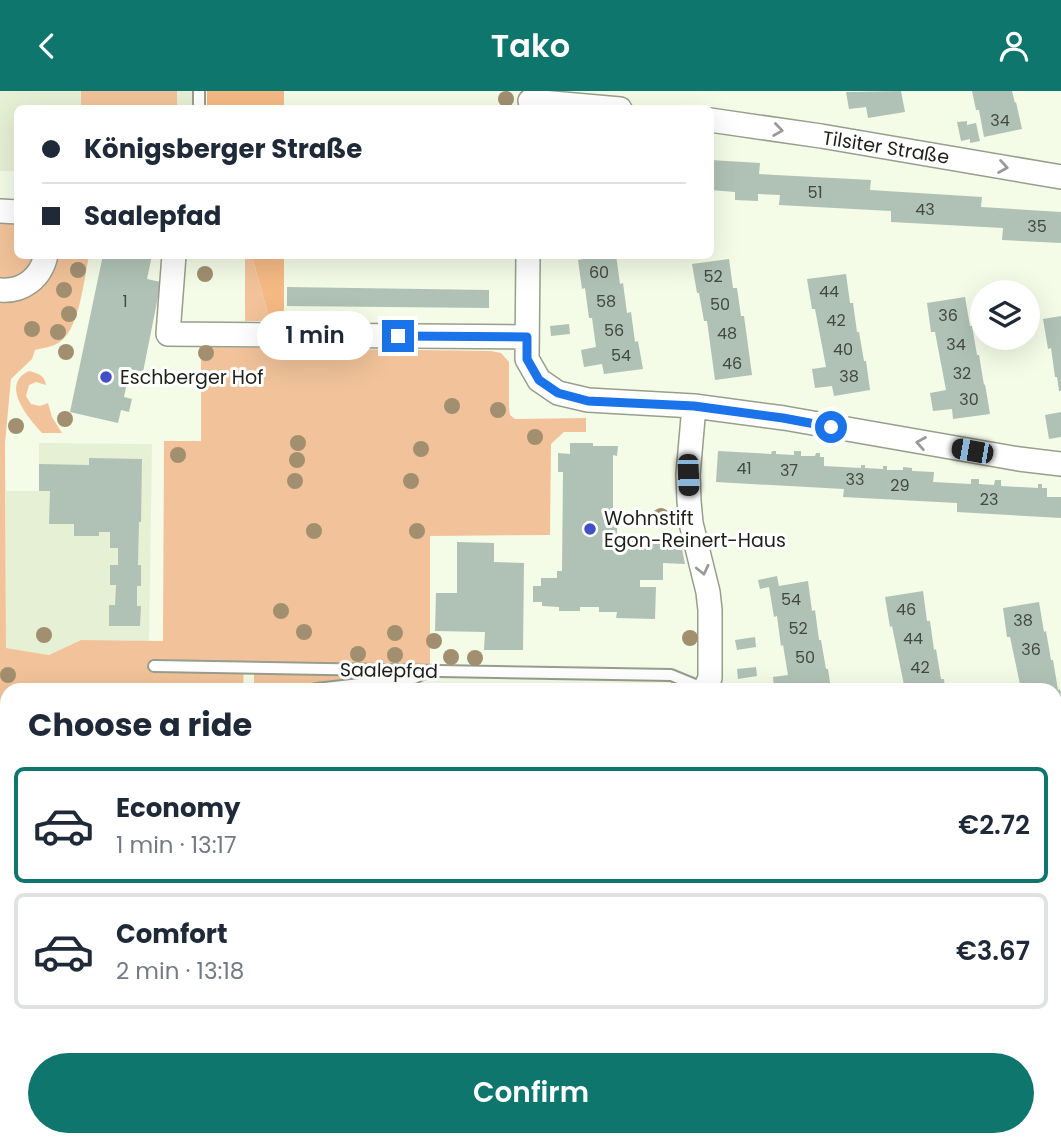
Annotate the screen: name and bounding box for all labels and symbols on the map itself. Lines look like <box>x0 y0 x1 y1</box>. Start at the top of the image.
house number: 34 <box>990 109 1010 132</box>
one-way arrow <box>772 123 784 138</box>
street label: Tilsiter Straße <box>821 124 951 171</box>
one-way arrow <box>997 159 1008 174</box>
house number: 51 <box>807 181 823 204</box>
house number: 43 <box>915 198 935 221</box>
house number: 35 <box>1027 215 1047 238</box>
house number: 60 <box>589 261 609 284</box>
house number: 52 <box>703 265 723 288</box>
house number: 44 <box>819 280 839 303</box>
house number: 1 <box>122 290 128 313</box>
house number: 58 <box>596 290 616 313</box>
house number: 50 <box>710 293 730 316</box>
house number: 36 <box>938 304 958 327</box>
house number: 42 <box>826 309 846 332</box>
callout: 1 min <box>258 311 374 361</box>
house number: 56 <box>604 319 624 342</box>
route end <box>382 320 414 352</box>
house number: 48 <box>717 322 737 345</box>
house number: 34 <box>946 333 966 356</box>
house number: 40 <box>833 338 853 361</box>
house number: 54 <box>611 344 631 367</box>
house number: 46 <box>722 352 742 375</box>
house number: 32 <box>953 362 971 385</box>
place label: Eschberger Hof <box>120 364 263 391</box>
house number: 38 <box>839 365 859 388</box>
marker: Eschberger Hof <box>98 369 114 385</box>
house number: 30 <box>959 388 979 411</box>
route start <box>815 411 847 443</box>
one-way arrow <box>915 436 927 451</box>
car <box>950 437 995 465</box>
car <box>677 454 700 496</box>
house number: 41 <box>736 457 752 480</box>
house number: 37 <box>780 459 798 482</box>
house number: 33 <box>846 468 864 491</box>
house number: 29 <box>890 474 910 497</box>
house number: 23 <box>980 488 998 511</box>
place label: Wohnstift Egon-Reinert-Haus <box>604 505 786 554</box>
marker: Wohnstift Egon-Reinert-Haus <box>582 521 598 537</box>
one-way arrow <box>695 564 709 576</box>
house number: 54 <box>781 588 801 611</box>
house number: 46 <box>896 598 916 621</box>
house number: 38 <box>1013 609 1033 632</box>
house number: 52 <box>788 617 808 640</box>
house number: 44 <box>903 627 923 650</box>
house number: 36 <box>1021 638 1041 661</box>
house number: 50 <box>795 646 815 669</box>
street label: Saalepfad <box>340 656 438 685</box>
house number: 42 <box>910 656 930 679</box>

